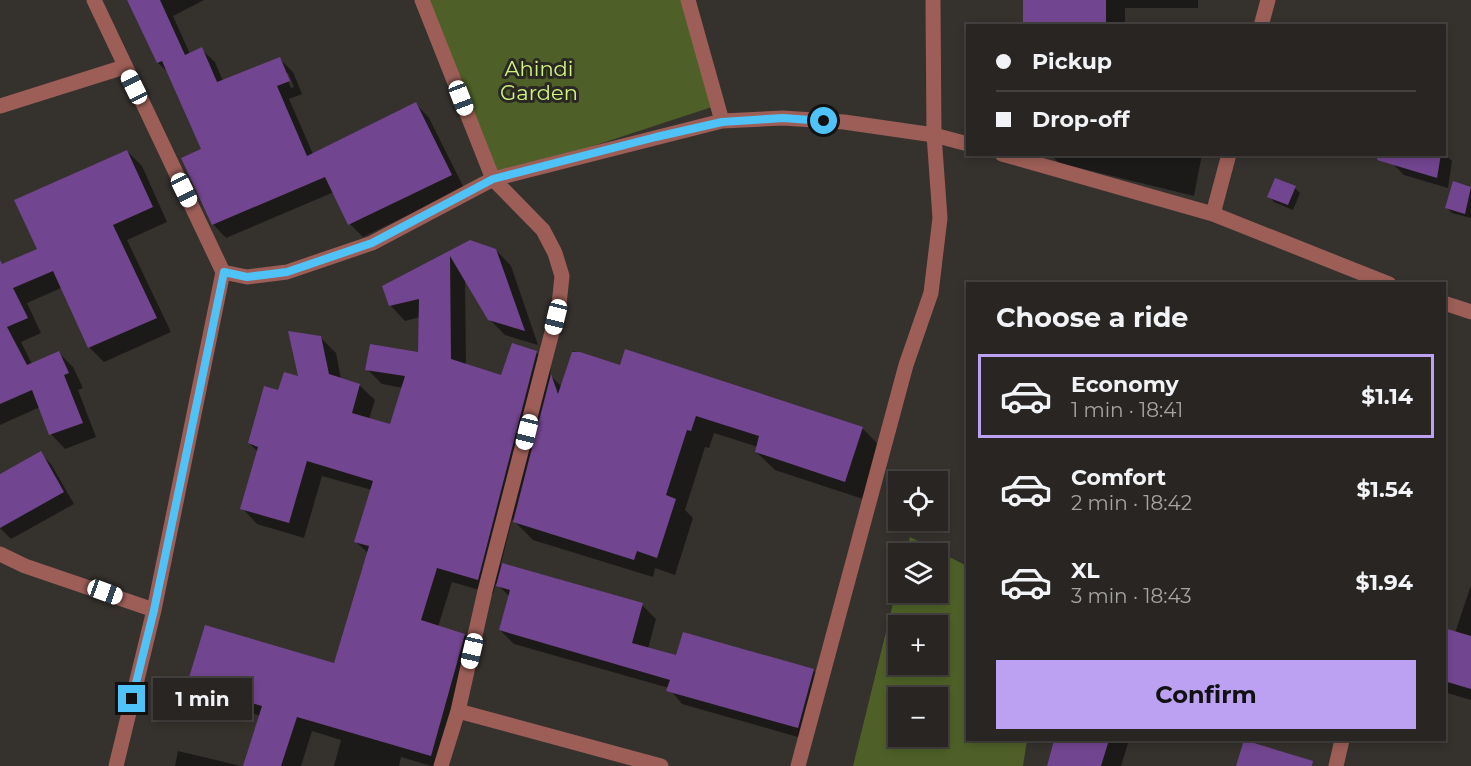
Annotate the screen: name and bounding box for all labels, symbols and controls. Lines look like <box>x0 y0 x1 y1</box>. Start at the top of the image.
text: Pickup <box>1032 48 1112 75</box>
park label: Ahindi Garden <box>500 56 578 105</box>
car <box>118 67 150 107</box>
car <box>446 78 476 118</box>
text: Drop-off <box>1032 106 1130 133</box>
route start <box>810 107 837 134</box>
car <box>168 170 200 210</box>
car <box>543 297 569 337</box>
text: Choose a ride <box>996 301 1188 334</box>
icon: car <box>999 369 1053 423</box>
text: Economy <box>1071 371 1179 398</box>
text: $1.14 <box>1361 383 1413 410</box>
text: 1 min · 18:41 <box>1071 398 1183 422</box>
car <box>514 412 540 452</box>
icon: car <box>999 462 1053 516</box>
text: Comfort <box>1071 464 1166 491</box>
map controls <box>888 471 948 747</box>
button: locate <box>888 471 948 531</box>
text: $1.54 <box>1357 476 1413 503</box>
text: 2 min · 18:42 <box>1071 491 1192 515</box>
button: layers <box>888 543 948 603</box>
icon: car <box>999 555 1053 609</box>
text: XL <box>1071 557 1100 584</box>
text: $1.94 <box>1356 569 1413 596</box>
car <box>85 577 125 607</box>
text: 3 min · 18:43 <box>1071 584 1192 608</box>
button: + <box>888 615 948 675</box>
car <box>459 631 485 671</box>
button: Confirm <box>996 660 1416 729</box>
callout: 1 min <box>153 678 252 720</box>
route end <box>118 685 145 712</box>
text: 1 min <box>175 687 230 711</box>
button: − <box>888 687 948 747</box>

